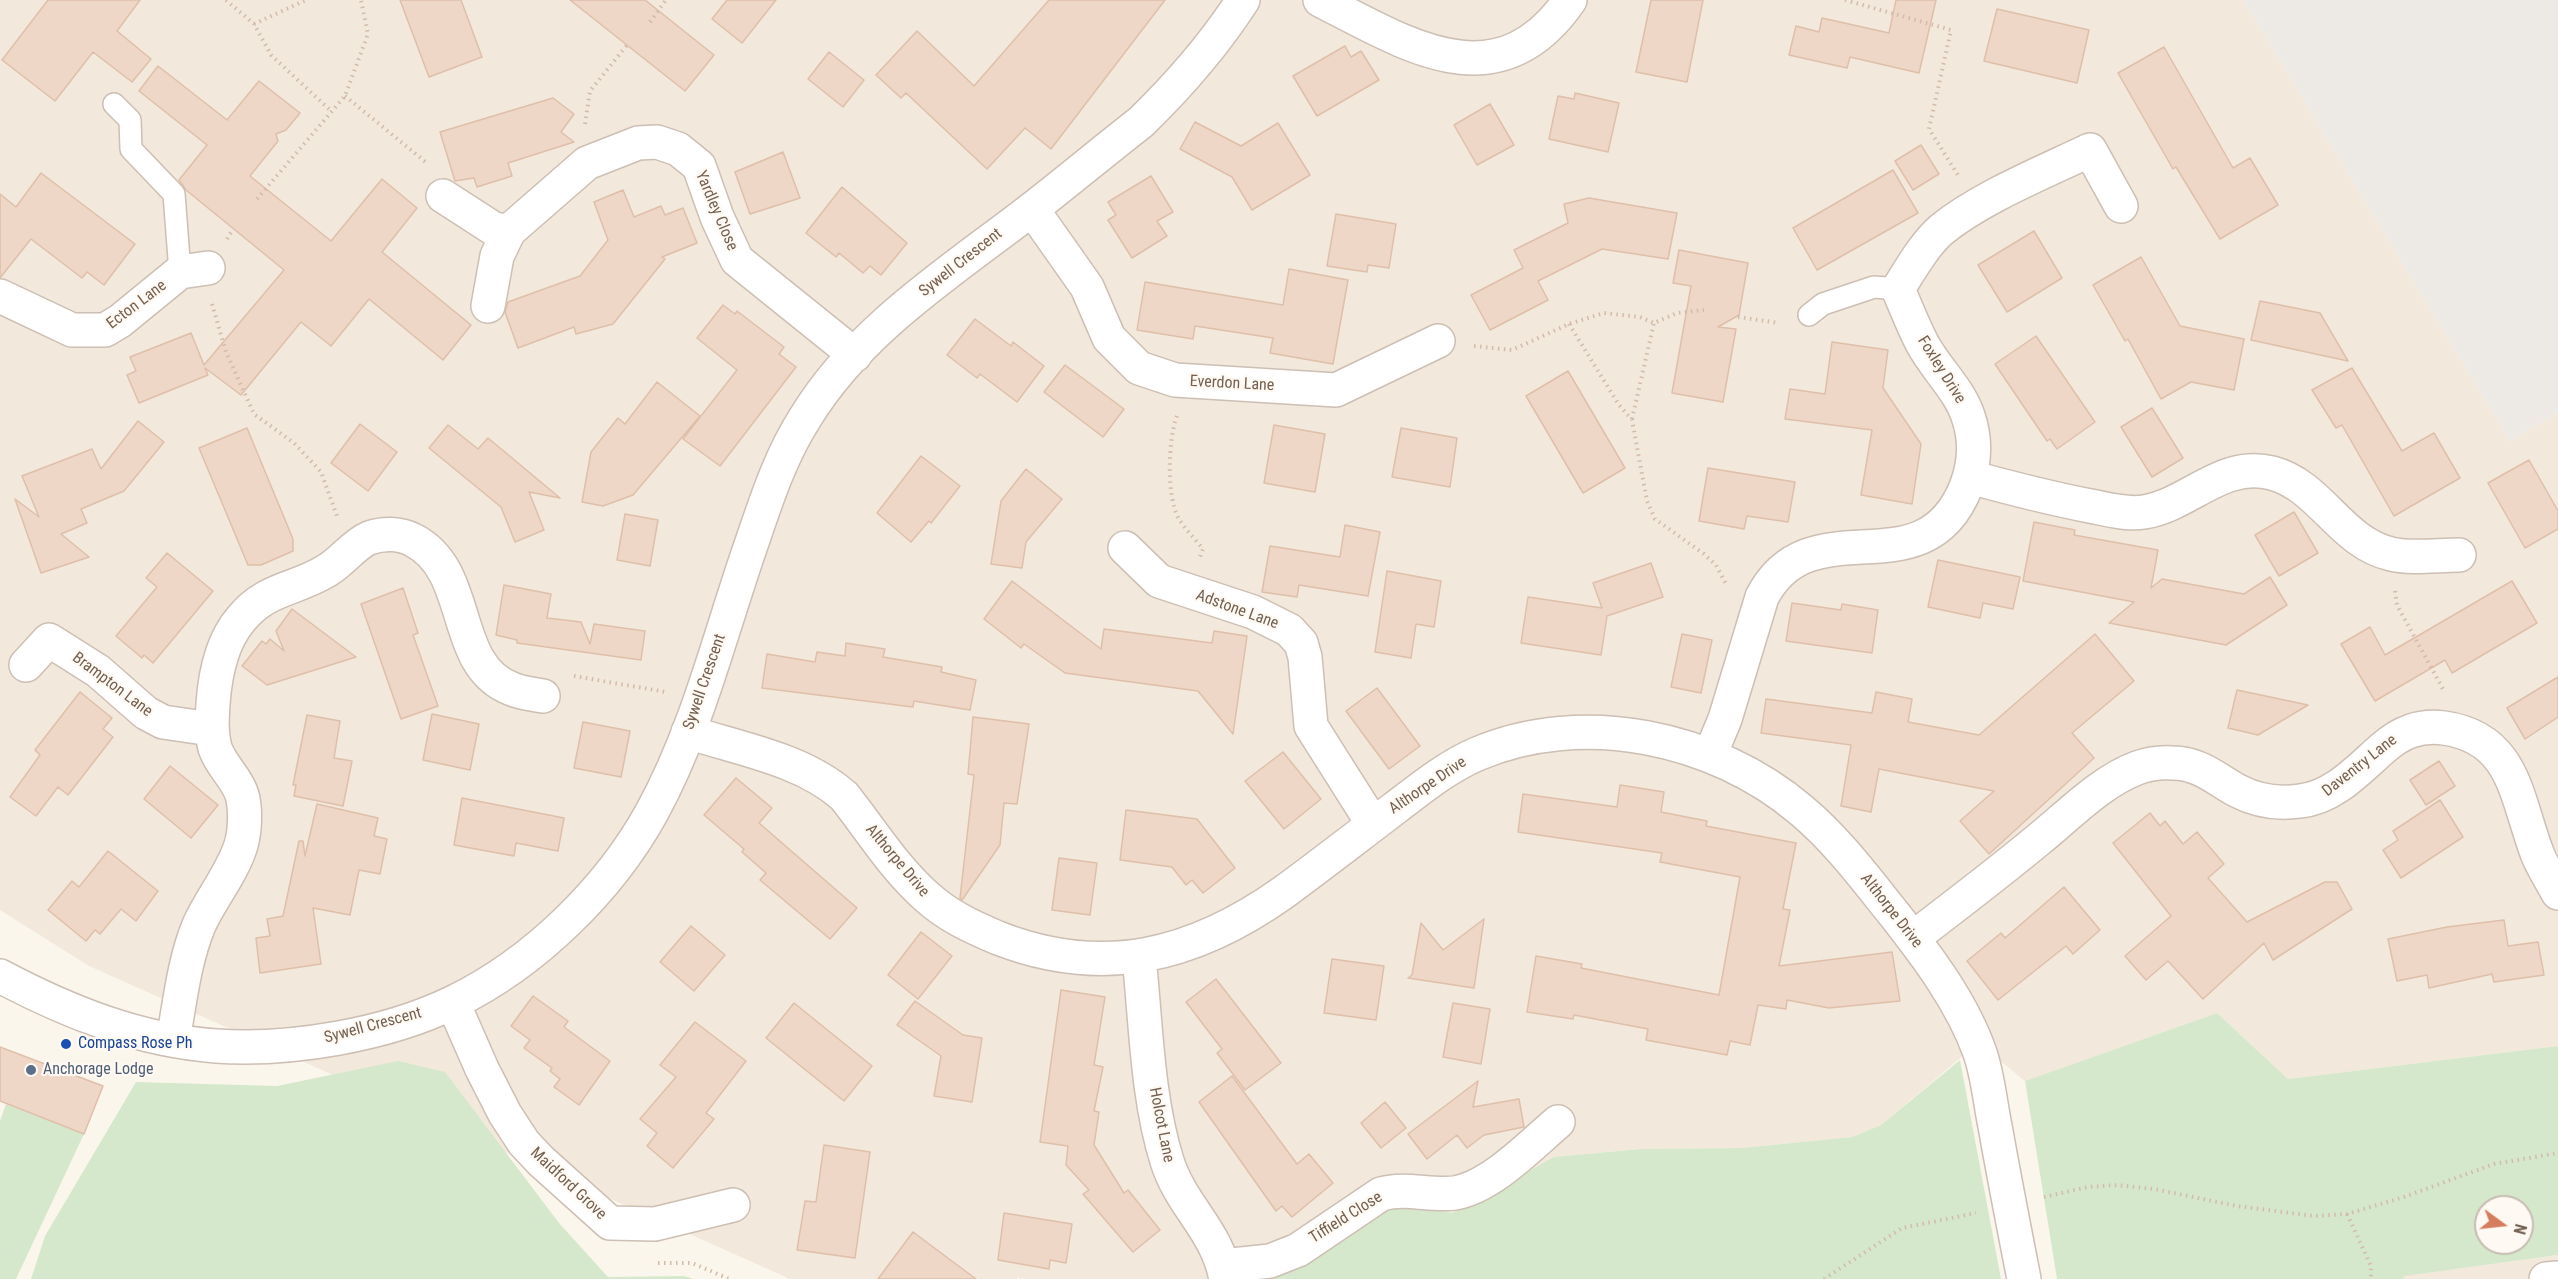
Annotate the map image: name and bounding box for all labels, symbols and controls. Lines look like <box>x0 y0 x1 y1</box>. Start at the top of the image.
street label: Yardley Close <box>691 168 741 254</box>
street label: Sywell Crescent <box>916 225 1006 301</box>
street label: Ecton Lane <box>103 276 171 334</box>
street label: Foxley Drive <box>1913 333 1969 407</box>
street label: Everdon Lane <box>1189 372 1275 396</box>
street label: Adstone Lane <box>1193 586 1281 634</box>
street label: Sywell Crescent <box>680 632 730 732</box>
street label: Brampton Lane <box>68 649 156 721</box>
street label: Daventry Lane <box>2319 731 2401 801</box>
street label: Althorpe Drive <box>1386 753 1470 819</box>
street label: Althorpe Drive <box>861 821 933 901</box>
street label: Althorpe Drive <box>1856 870 1926 952</box>
street label: Sywell Crescent <box>322 1004 424 1048</box>
place label: Compass Rose Ph <box>78 1034 193 1054</box>
marker: Compass Rose Ph <box>59 1037 73 1051</box>
place label: Anchorage Lodge <box>43 1060 153 1080</box>
marker: Anchorage Lodge <box>24 1063 38 1077</box>
street label: Holcot Lane <box>1144 1086 1178 1164</box>
street label: Maidford Grove <box>526 1144 610 1224</box>
street label: Tiffield Close <box>1306 1188 1386 1248</box>
north arrow <box>2474 1195 2534 1255</box>
text: N <box>2509 1222 2530 1236</box>

